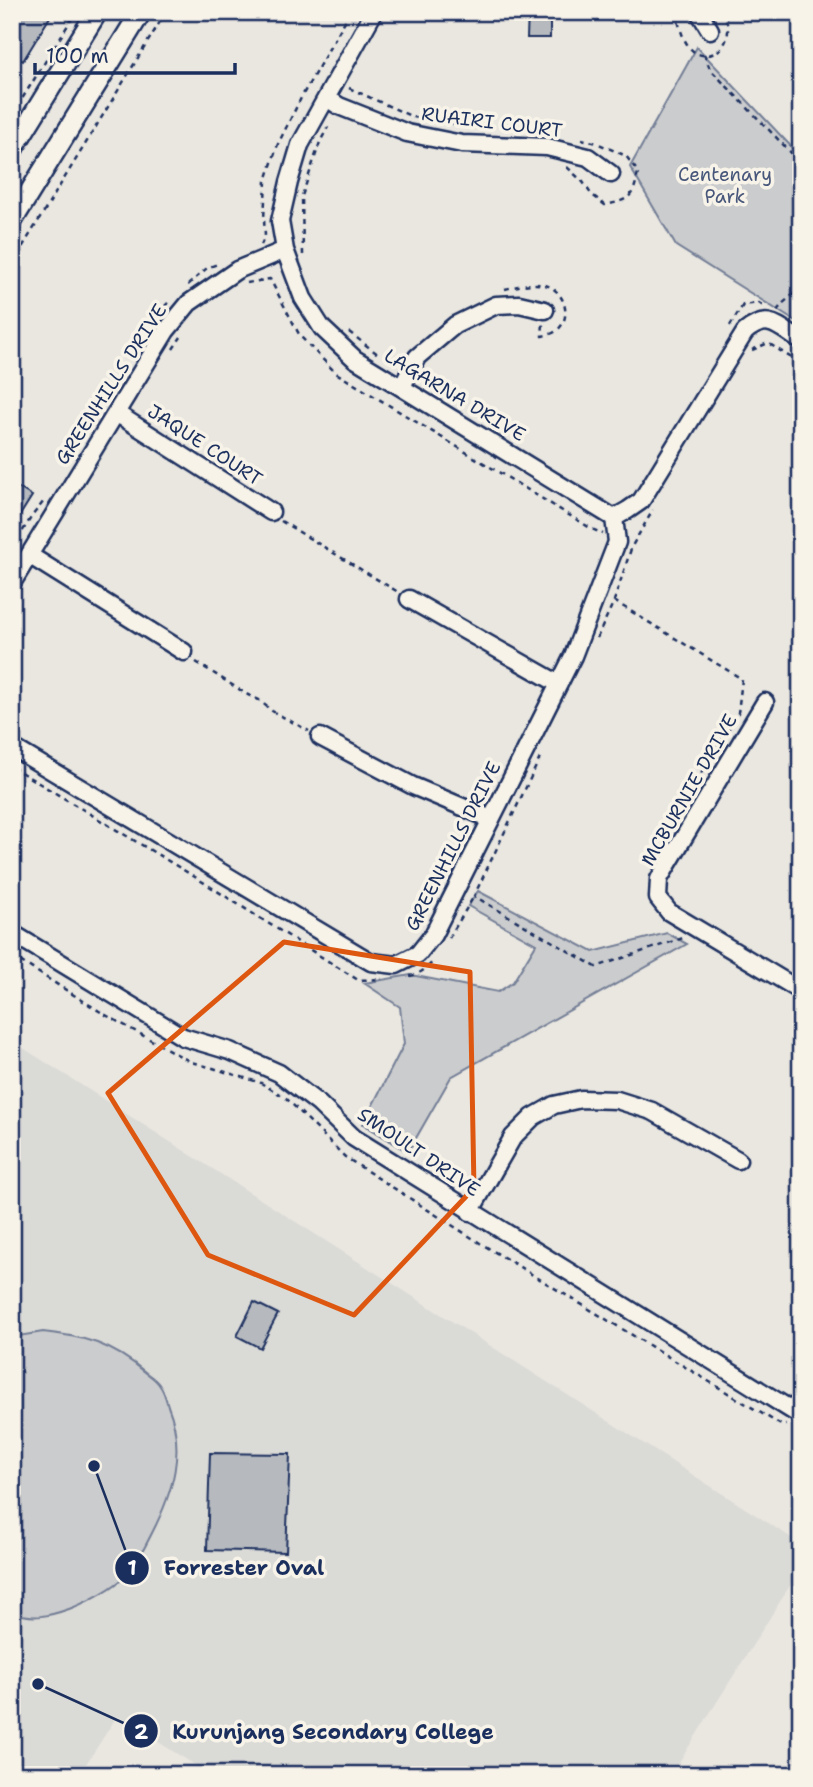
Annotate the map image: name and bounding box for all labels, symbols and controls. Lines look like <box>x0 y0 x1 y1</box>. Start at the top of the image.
scale bar <box>35 32 234 76</box>
text: 100 m <box>46 42 109 70</box>
street label: RUAIRI COURT <box>420 101 564 143</box>
park label: Centenary Park <box>678 162 772 209</box>
street label: GREENHILLS DRIVE <box>50 299 172 469</box>
street label: LAGARNA DRIVE <box>380 343 530 447</box>
street label: JAQUE COURT <box>143 398 268 492</box>
street label: MCBURNIE DRIVE <box>635 709 743 871</box>
street label: GREENHILLS DRIVE <box>399 757 507 935</box>
street label: SMOULT DRIVE <box>353 1102 485 1202</box>
callout: Forrester Oval <box>115 1547 338 1589</box>
text: 1 <box>127 1554 137 1582</box>
text: Forrester Oval <box>164 1554 324 1582</box>
callout: Kurunjang Secondary College <box>123 1710 508 1752</box>
text: 2 <box>134 1718 149 1746</box>
text: Kurunjang Secondary College <box>172 1718 494 1746</box>

